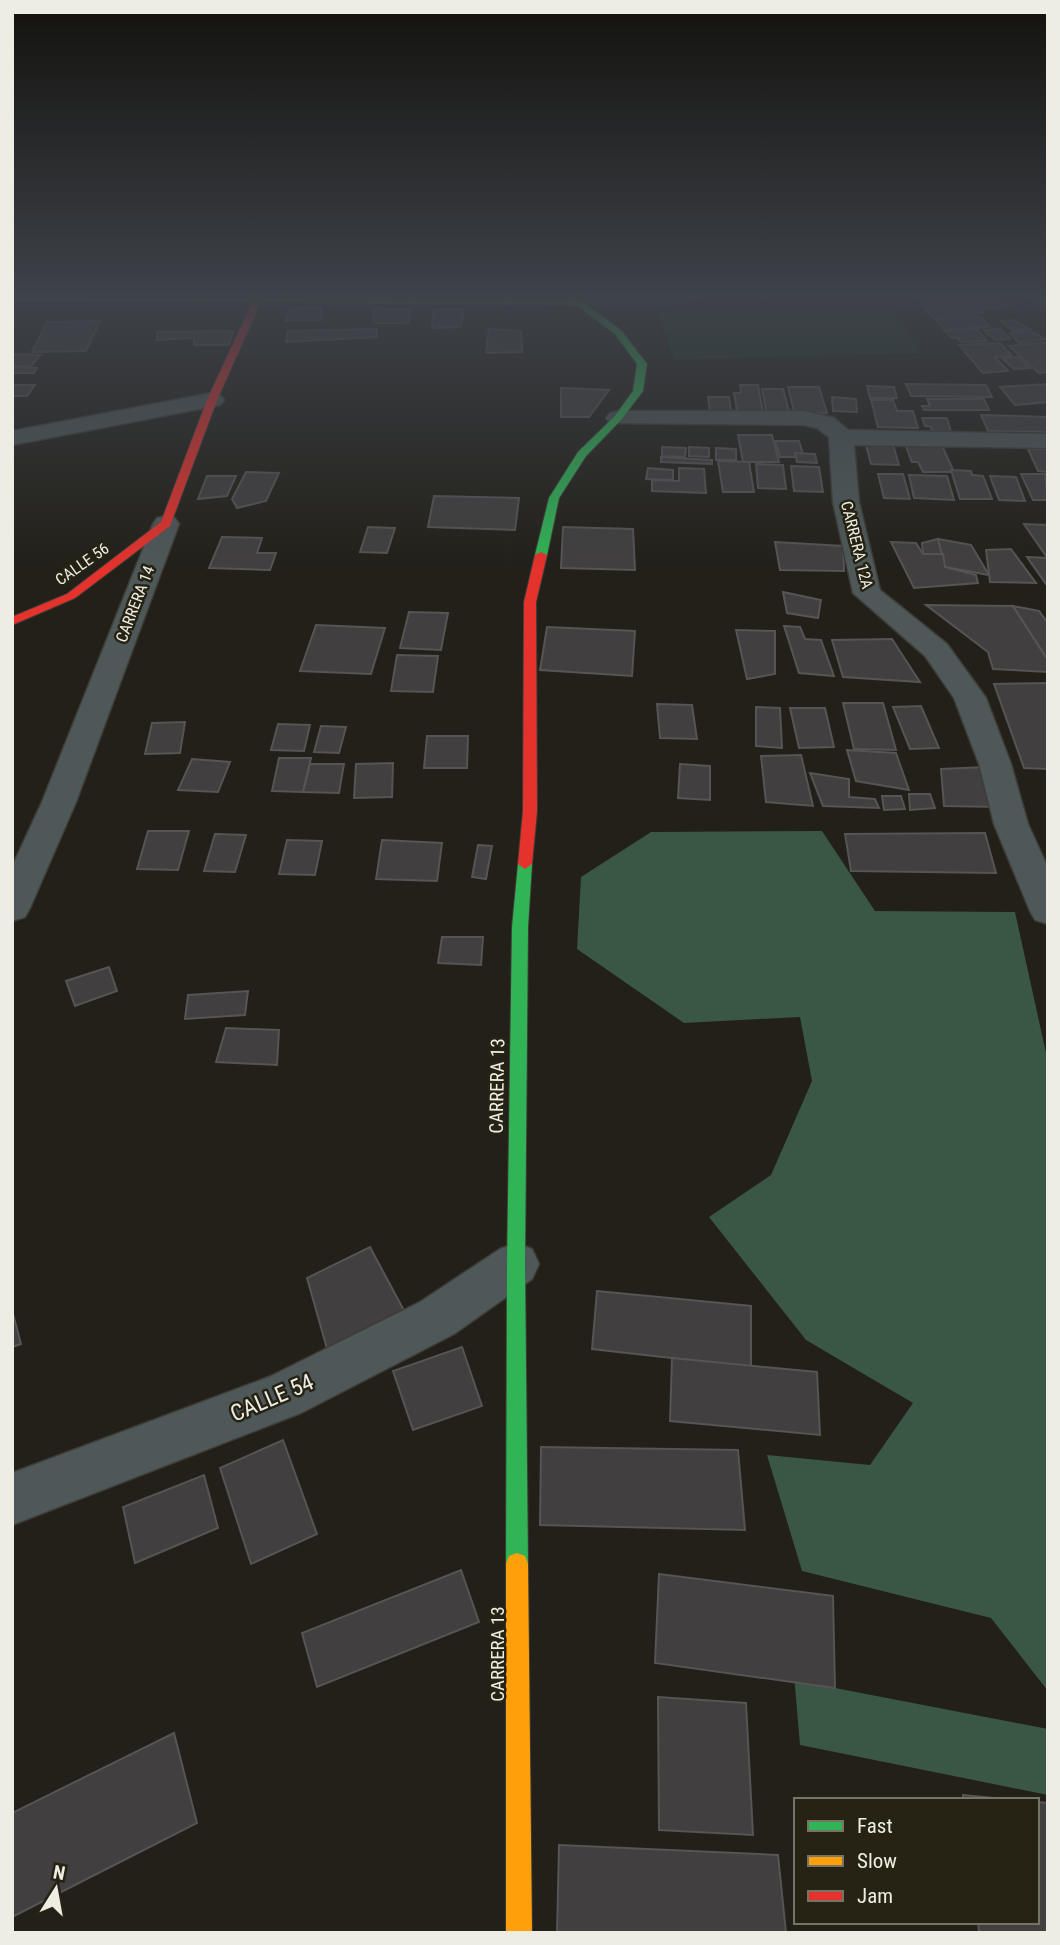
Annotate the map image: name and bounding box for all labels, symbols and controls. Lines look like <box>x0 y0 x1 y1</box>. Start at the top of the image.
street label: CARRERA 12A <box>837 499 877 591</box>
street label: CALLE 56 <box>52 539 112 589</box>
street label: CARRERA 14 <box>112 563 158 645</box>
street label: CARRERA 13 <box>485 1038 509 1134</box>
street label: CALLE 54 <box>226 1368 318 1428</box>
street label: CARRERA 13 <box>486 1606 509 1702</box>
legend <box>794 1798 1039 1924</box>
text: Fast <box>857 1814 893 1838</box>
text: Slow <box>857 1849 897 1873</box>
north arrow <box>21 1854 91 1924</box>
text: N <box>51 1860 67 1885</box>
text: Jam <box>857 1884 893 1908</box>

